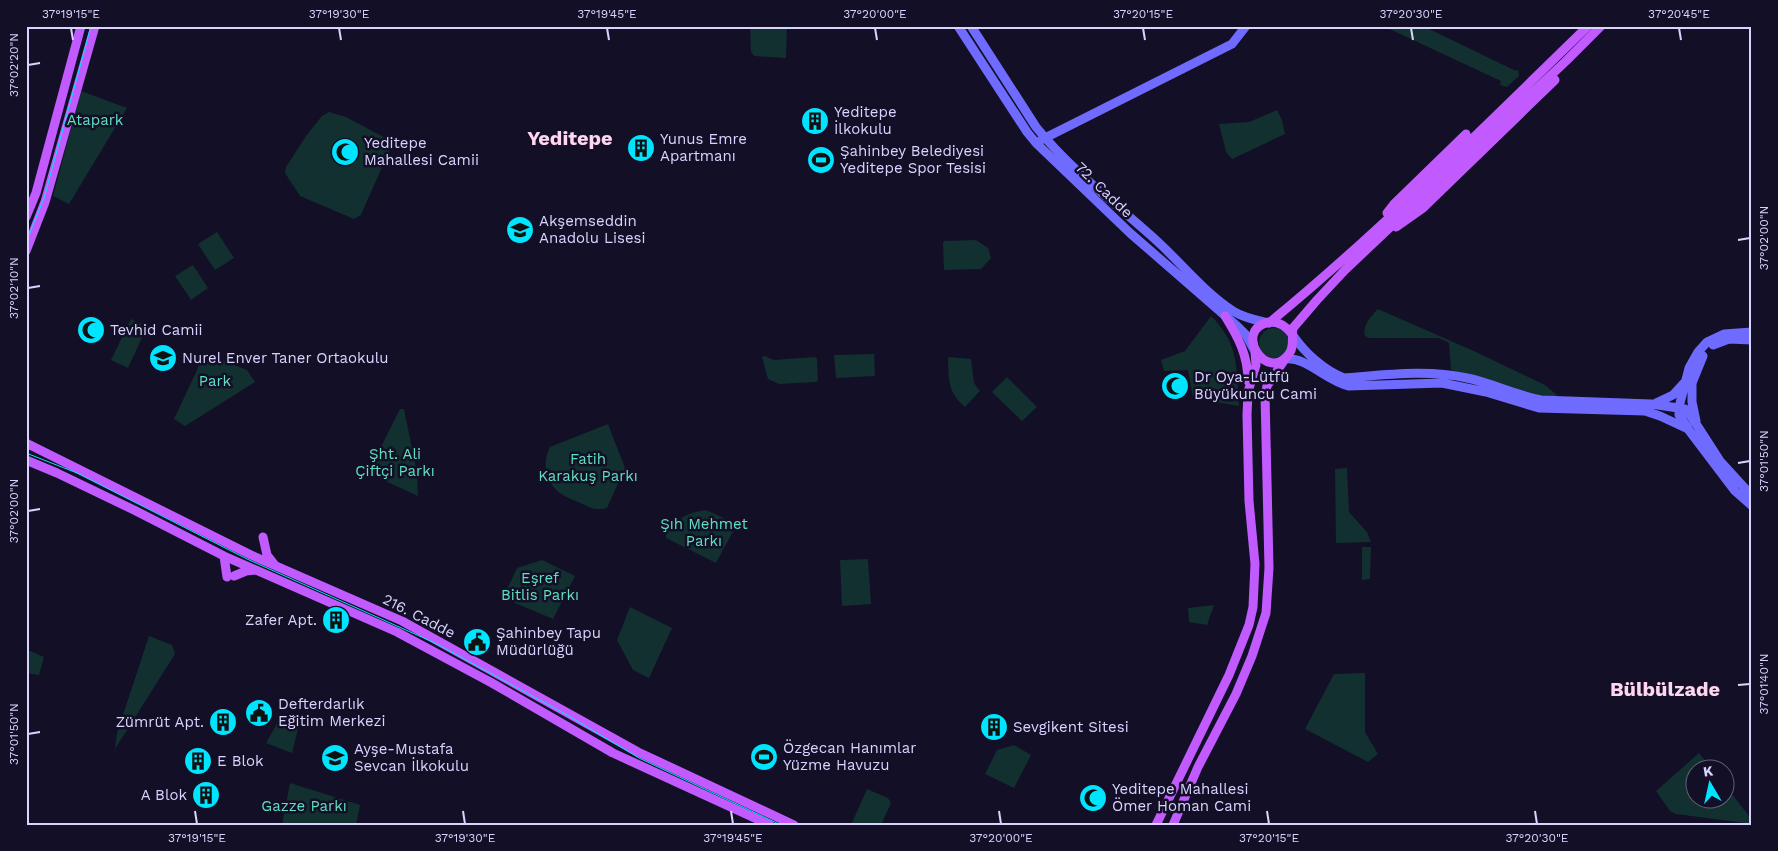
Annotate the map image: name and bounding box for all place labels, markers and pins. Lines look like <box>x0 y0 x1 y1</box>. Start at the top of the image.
place label: Yeditepe İlkokulu <box>834 103 897 138</box>
building icon: Yeditepe İlkokulu <box>800 106 830 136</box>
place label: Yunus Emre Apartmanı <box>660 130 747 165</box>
building icon: Yunus Emre Apartmanı <box>626 133 656 163</box>
place label: Yeditepe Mahallesi Camii <box>364 134 479 169</box>
mosque icon: Yeditepe Mahallesi Camii <box>330 137 360 167</box>
place label: Şahinbey Belediyesi Yeditepe Spor Tesisi <box>840 142 986 177</box>
sports icon: Şahinbey Belediyesi Yeditepe Spor Tesisi <box>806 145 836 175</box>
place label: Akşemseddin Anadolu Lisesi <box>539 212 645 247</box>
school or university icon: Akşemseddin Anadolu Lisesi <box>505 215 535 245</box>
mosque icon: Tevhid Camii <box>76 315 106 345</box>
place label: Tevhid Camii <box>110 321 203 339</box>
school or university icon: Nurel Enver Taner Ortaokulu <box>148 343 178 373</box>
place label: Nurel Enver Taner Ortaokulu <box>182 349 389 367</box>
place label: Dr Oya-Lütfü Büyükuncu Cami <box>1194 368 1317 403</box>
mosque icon: Dr Oya-Lütfü Büyükuncu Cami <box>1160 371 1190 401</box>
building icon: Zafer Apt. <box>321 605 351 635</box>
place label: Zafer Apt. <box>245 611 317 629</box>
place label: Şahinbey Tapu Müdürlüğü <box>496 624 601 659</box>
public building icon: Şahinbey Tapu Müdürlüğü <box>462 627 492 657</box>
place label: Defterdarlık Eğitim Merkezi <box>278 695 386 730</box>
public building icon: Defterdarlık Eğitim Merkezi <box>244 698 274 728</box>
building icon: Zümrüt Apt. <box>208 707 238 737</box>
building icon: Sevgikent Sitesi <box>979 712 1009 742</box>
place label: Zümrüt Apt. <box>116 713 204 731</box>
place label: Sevgikent Sitesi <box>1013 718 1129 736</box>
place label: Özgecan Hanımlar Yüzme Havuzu <box>783 739 916 774</box>
place label: Ayşe-Mustafa Sevcan İlkokulu <box>354 740 469 775</box>
sports icon: Özgecan Hanımlar Yüzme Havuzu <box>749 742 779 772</box>
school or university icon: Ayşe-Mustafa Sevcan İlkokulu <box>320 743 350 773</box>
building icon: E Blok <box>183 746 213 776</box>
place label: E Blok <box>217 752 264 770</box>
building icon: A Blok <box>191 780 221 810</box>
place label: Yeditepe Mahallesi Ömer Homan Cami <box>1112 780 1251 815</box>
mosque icon: Yeditepe Mahallesi Ömer Homan Cami <box>1078 783 1108 813</box>
place label: A Blok <box>141 786 187 804</box>

